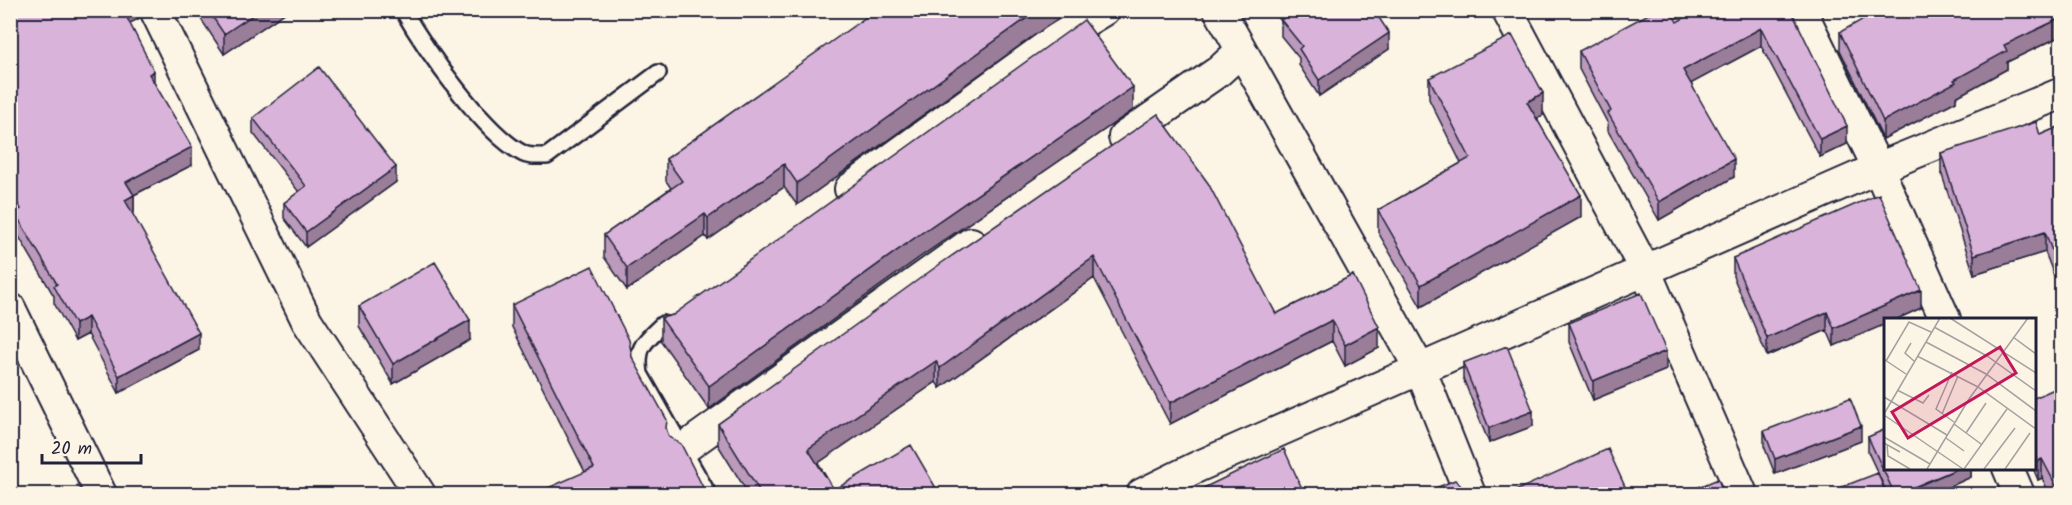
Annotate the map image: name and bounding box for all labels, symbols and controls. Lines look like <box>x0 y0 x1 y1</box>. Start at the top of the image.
inset map <box>1884 318 2036 469</box>
scale bar <box>42 427 141 465</box>
text: 20 m <box>51 435 92 464</box>

